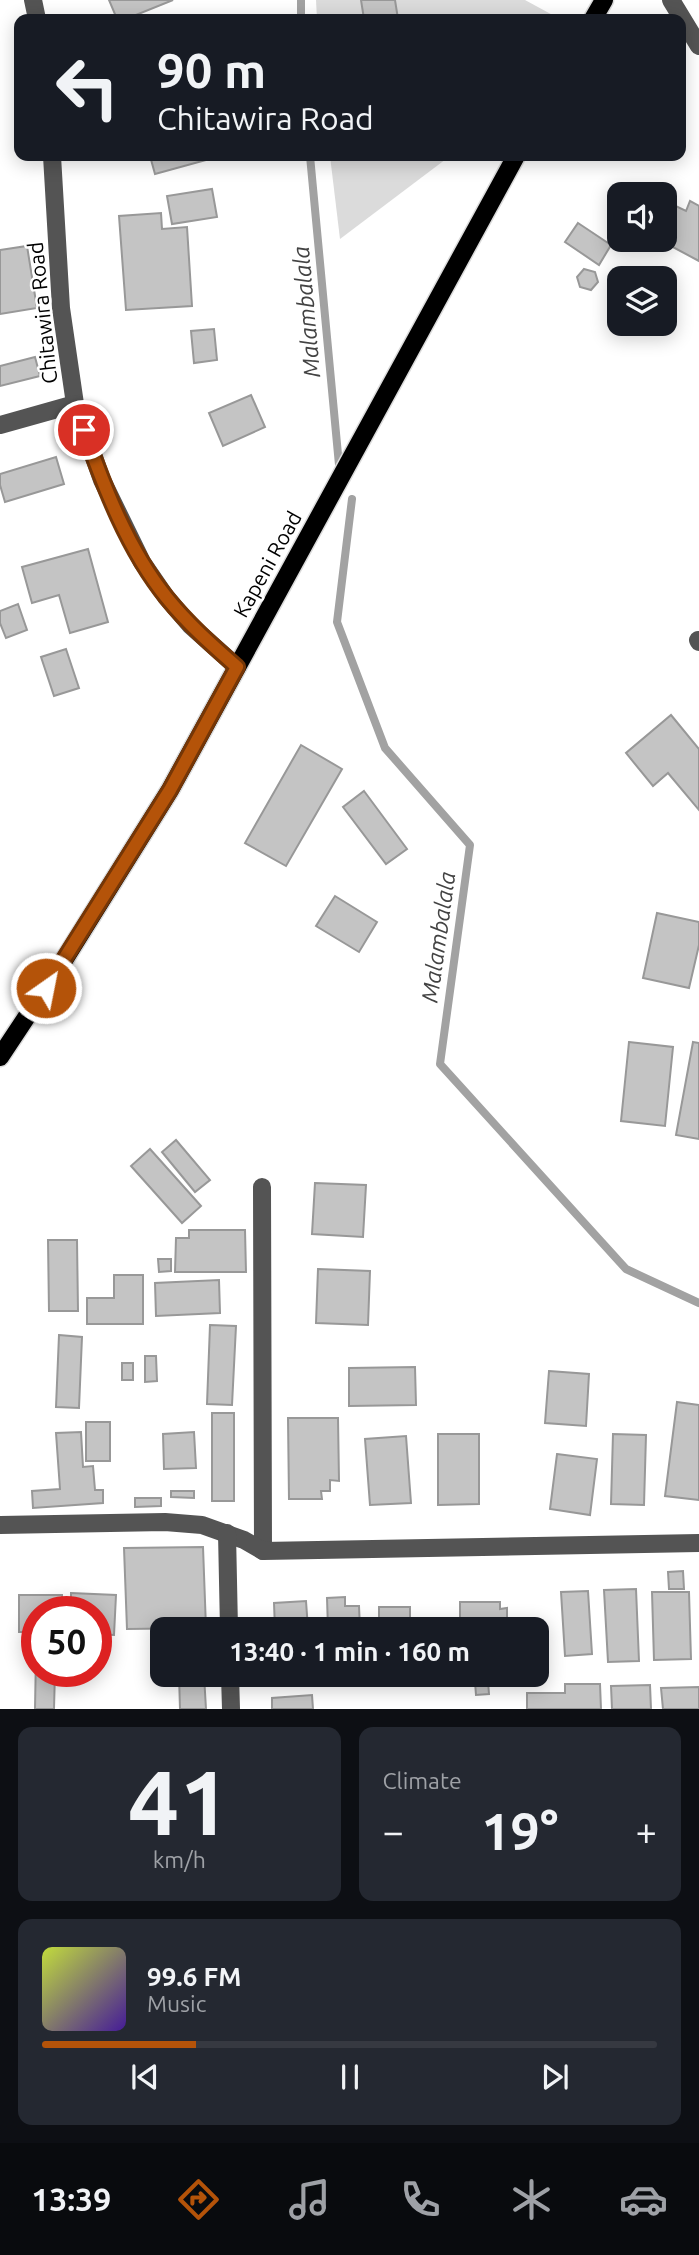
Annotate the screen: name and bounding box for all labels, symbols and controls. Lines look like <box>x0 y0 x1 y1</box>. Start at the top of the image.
icon: left <box>42 42 133 133</box>
text: 90 m <box>157 42 266 97</box>
text: Chitawira Road <box>157 100 374 136</box>
map controls <box>607 182 677 336</box>
button: sound <box>607 182 677 252</box>
street label: Chitawira Road <box>23 241 61 385</box>
water label: Malambalala <box>288 245 324 379</box>
button: layers <box>607 266 677 336</box>
pin <box>54 400 114 460</box>
icon: arrive <box>65 411 103 449</box>
street label: Kapeni Road <box>228 507 306 621</box>
water label: Malambalala <box>416 870 460 1004</box>
position arrow <box>9 951 83 1025</box>
speed limit sign: 50 <box>21 1596 112 1687</box>
text: 13:40 · 1 min · 160 m <box>229 1637 470 1666</box>
text: 41 <box>128 1750 231 1852</box>
text: Climate <box>383 1768 462 1793</box>
text: 19° <box>481 1802 558 1860</box>
text: − <box>383 1810 404 1852</box>
text: + <box>636 1810 657 1852</box>
text: km/h <box>153 1847 206 1872</box>
text: 99.6 FM <box>147 1962 241 1991</box>
text: Music <box>147 1991 206 2016</box>
icon: previous <box>126 2058 164 2096</box>
icon: pause <box>331 2058 369 2096</box>
icon: next <box>536 2058 574 2096</box>
icon: directions <box>174 2175 223 2224</box>
icon: music <box>285 2175 334 2224</box>
icon: phone <box>396 2175 445 2224</box>
icon: climate <box>507 2175 556 2224</box>
icon: car <box>619 2175 668 2224</box>
text: 13:39 <box>31 2181 111 2217</box>

